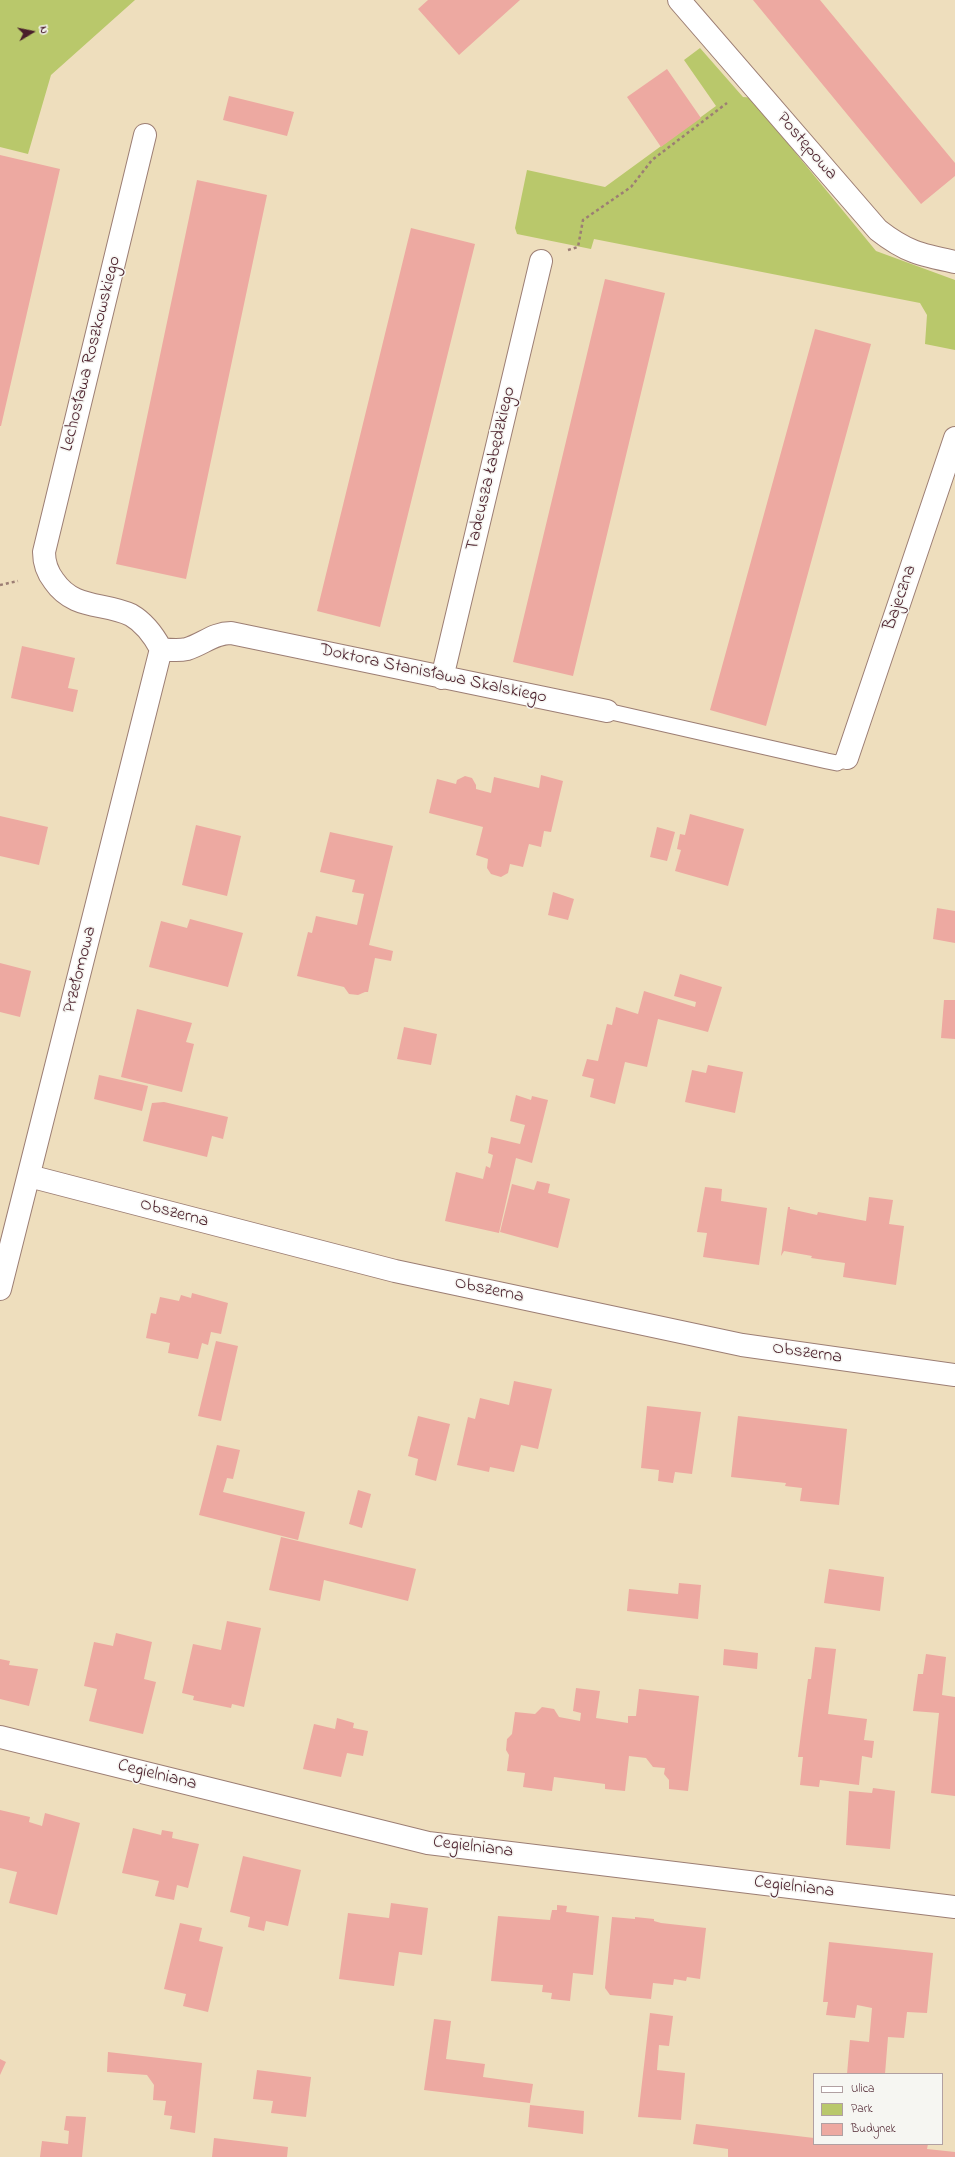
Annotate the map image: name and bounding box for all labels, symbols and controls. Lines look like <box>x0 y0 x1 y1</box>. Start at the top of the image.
north arrow <box>12 12 52 52</box>
text: N <box>35 25 52 35</box>
street label: Postępowa <box>771 109 841 185</box>
street label: Lechosława Roszkowskiego <box>57 254 127 454</box>
street label: Tadeusza Łabędzkiego <box>463 385 521 553</box>
street label: Bajeczna <box>880 563 922 633</box>
street label: Doktora Stanisława Skalskiego <box>318 640 548 710</box>
street label: Przełomowa <box>60 924 102 1016</box>
street label: Obszerna <box>137 1194 211 1234</box>
street label: Obszerna <box>452 1273 526 1309</box>
street label: Obszerna <box>771 1338 843 1370</box>
street label: Cegielniana <box>115 1756 199 1796</box>
street label: Cegielniana <box>432 1832 514 1864</box>
street label: Cegielniana <box>753 1872 835 1904</box>
legend <box>813 2073 943 2145</box>
text: Ulica <box>851 2080 875 2098</box>
text: Park <box>851 2100 873 2118</box>
text: Budynek <box>851 2120 896 2138</box>

